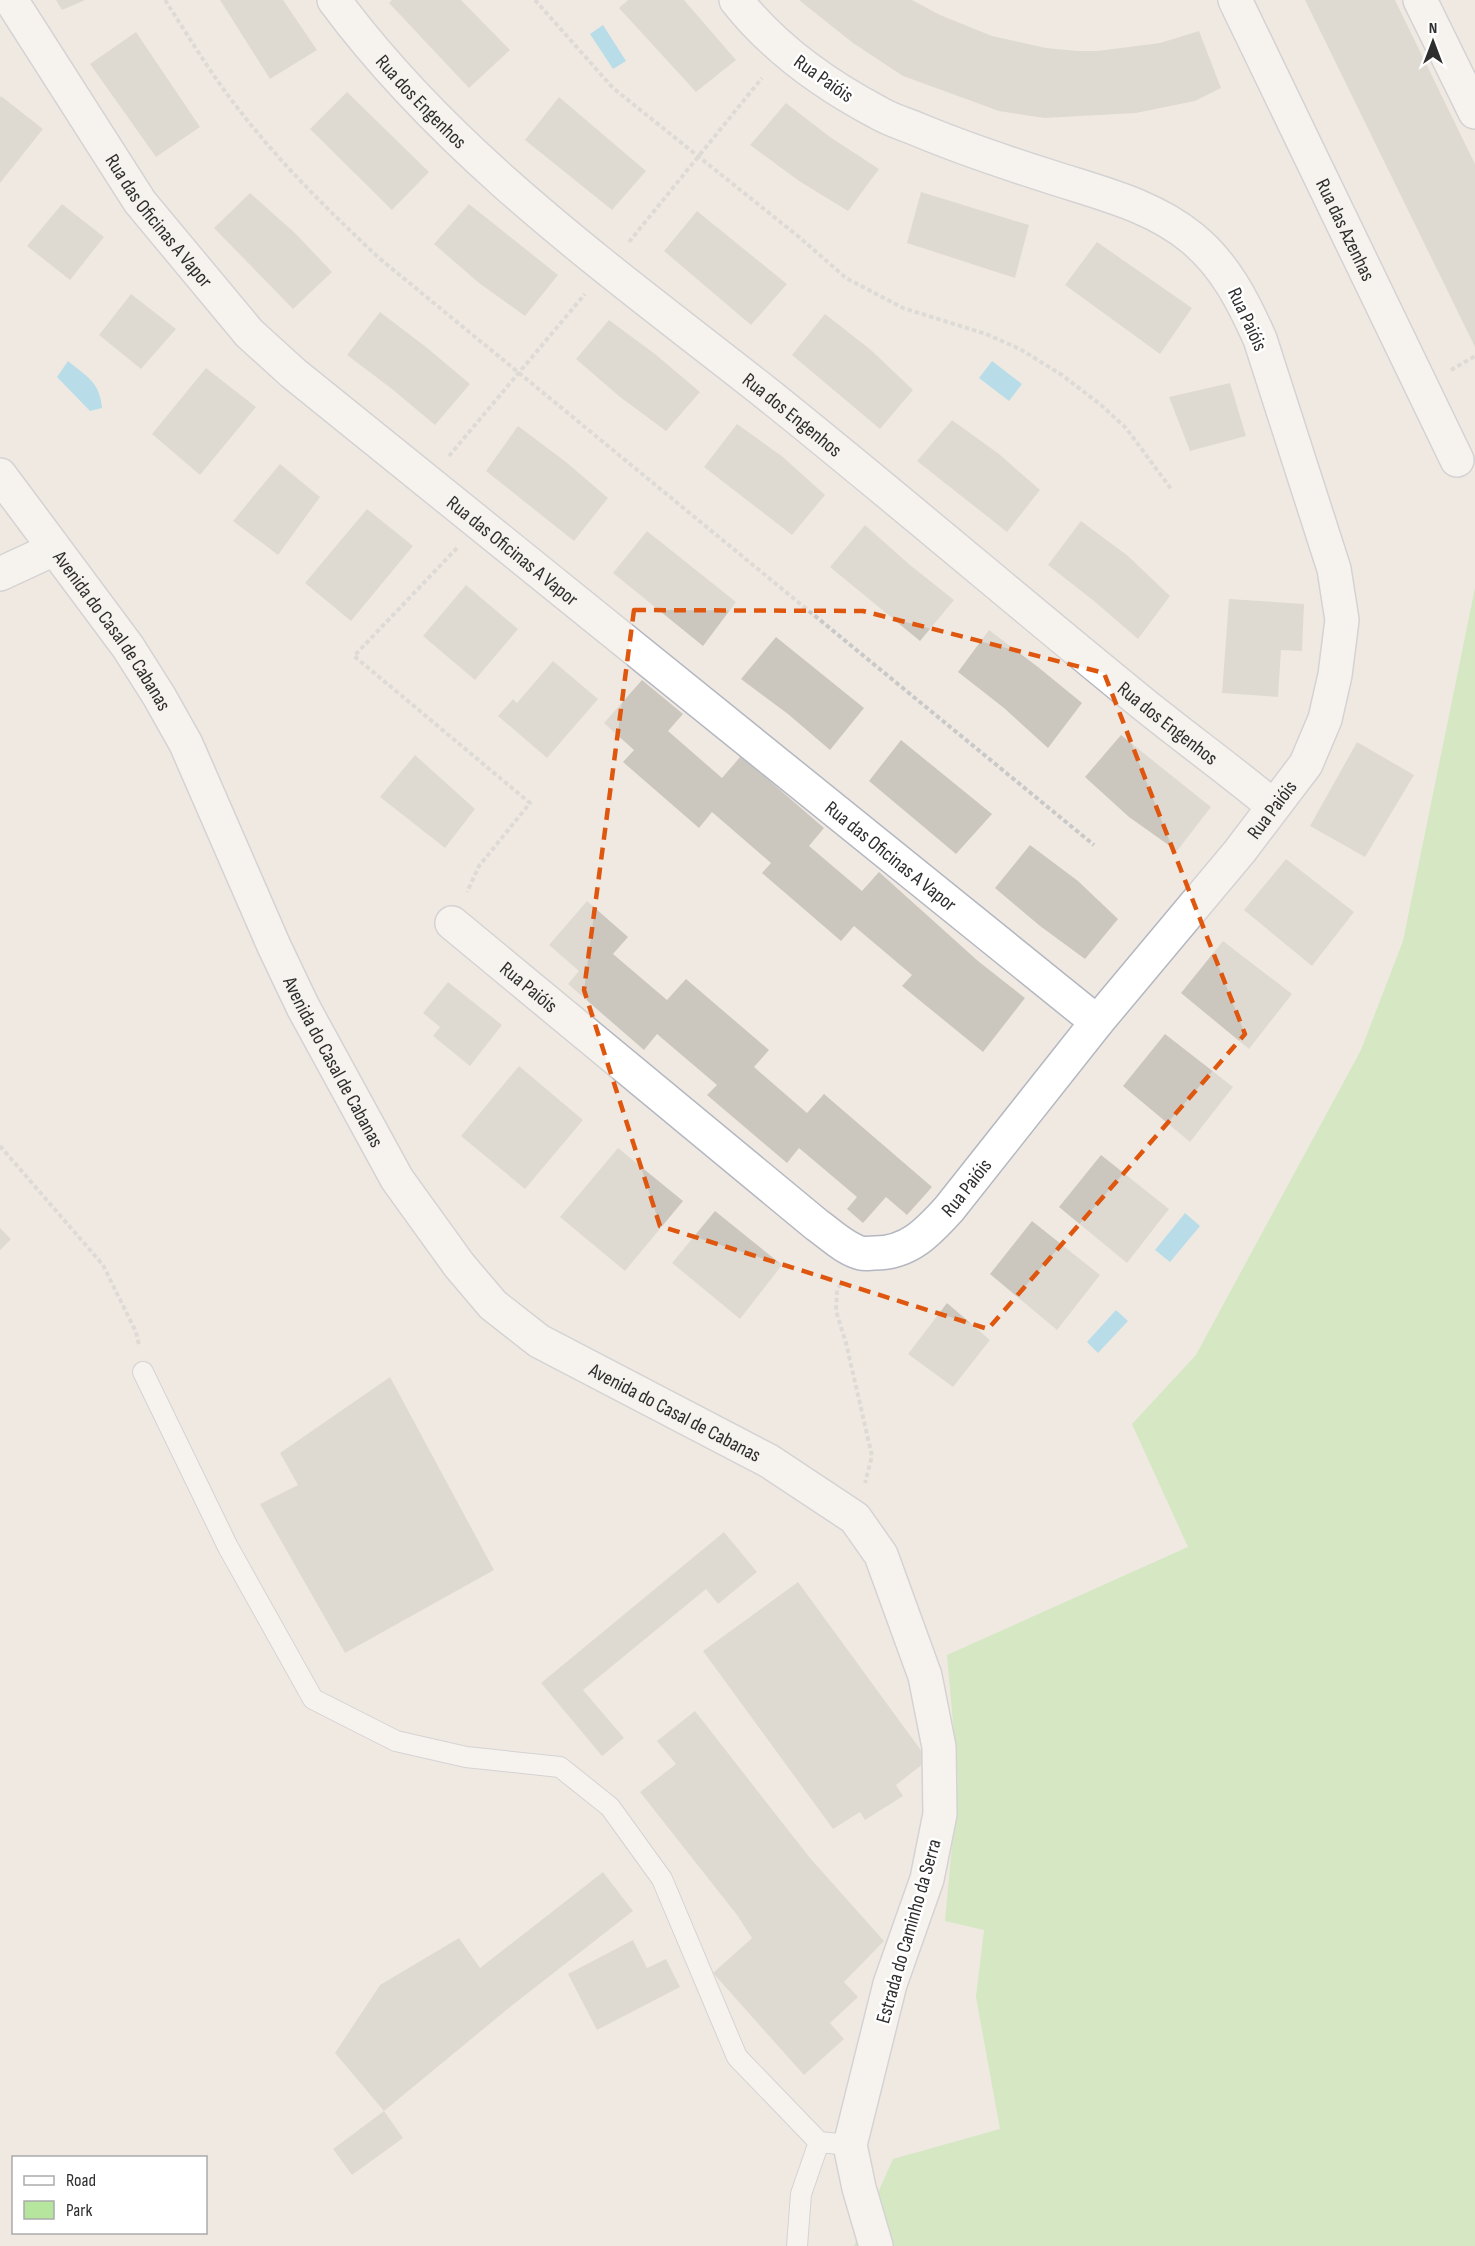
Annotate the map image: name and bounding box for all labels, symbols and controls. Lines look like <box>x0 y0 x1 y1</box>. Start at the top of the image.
north arrow <box>1403 12 1463 72</box>
text: N <box>1429 19 1437 38</box>
street label: Rua dos Engenhos <box>370 50 471 154</box>
street label: Rua Paióis <box>789 50 858 108</box>
street label: Rua das Oficinas A Vapor <box>100 150 217 293</box>
street label: Rua das Azenhas <box>1310 175 1380 285</box>
street label: Rua Paióis <box>1222 284 1272 355</box>
street label: Rua dos Engenhos <box>737 368 846 463</box>
street label: Rua das Oficinas A Vapor <box>442 491 583 612</box>
street label: Avenida do Casal de Cabanas <box>47 545 176 715</box>
street label: Rua dos Engenhos <box>1112 677 1222 771</box>
street label: Rua Paióis <box>1242 776 1302 844</box>
street label: Rua das Oficinas A Vapor <box>820 796 961 917</box>
street label: Rua Paióis <box>495 957 562 1018</box>
street label: Avenida do Casal de Cabanas <box>277 972 388 1152</box>
street label: Rua Paióis <box>937 1154 997 1222</box>
street label: Avenida do Casal de Cabanas <box>584 1358 765 1468</box>
street label: Estrada do Caminho da Serra <box>871 1836 947 2026</box>
legend <box>12 2156 207 2234</box>
text: Road <box>66 2170 96 2191</box>
text: Park <box>66 2200 92 2221</box>

